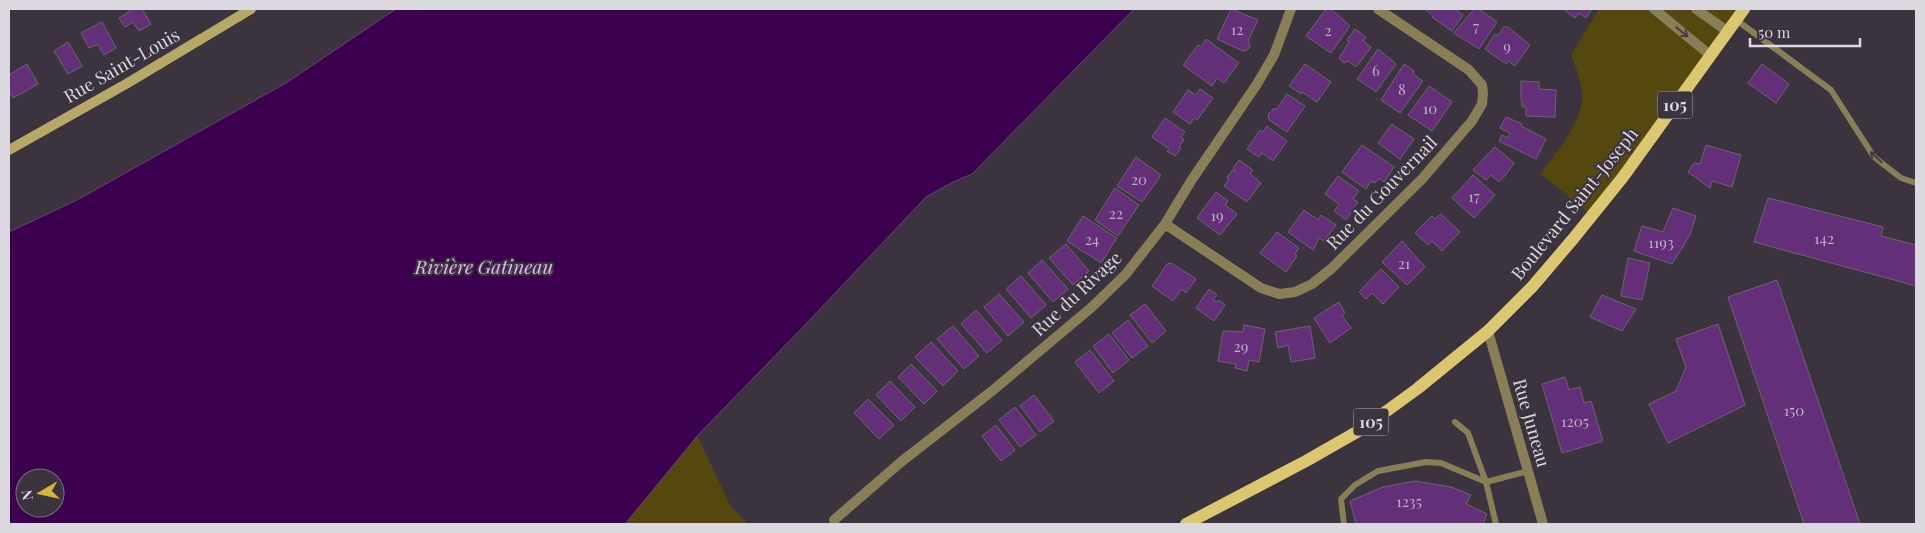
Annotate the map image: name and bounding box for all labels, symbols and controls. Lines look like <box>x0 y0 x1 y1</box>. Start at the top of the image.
scale bar <box>1750 15 1860 47</box>
house number: 7 <box>1473 16 1479 36</box>
house number: 12 <box>1231 19 1243 39</box>
house number: 2 <box>1324 20 1332 40</box>
street label: Rue Saint-Louis <box>59 22 184 108</box>
text: 50 m <box>1758 22 1791 42</box>
one-way arrow <box>1675 26 1688 37</box>
house number: 9 <box>1503 36 1511 56</box>
house number: 6 <box>1372 60 1380 80</box>
house number: 8 <box>1398 79 1406 99</box>
road number: 105 <box>1658 92 1692 118</box>
house number: 10 <box>1423 98 1437 118</box>
street label: Boulevard Saint-Joseph <box>1505 122 1643 285</box>
street label: Rue du Gouvernail <box>1321 130 1442 255</box>
one-way arrow <box>1869 151 1882 163</box>
house number: 20 <box>1131 169 1147 189</box>
house number: 17 <box>1468 186 1480 206</box>
house number: 22 <box>1109 203 1123 223</box>
house number: 19 <box>1210 205 1224 225</box>
house number: 142 <box>1814 228 1834 248</box>
house number: 24 <box>1085 229 1099 249</box>
house number: 1193 <box>1648 232 1674 252</box>
street label: Rue du Rivage <box>1026 246 1126 341</box>
water label: Rivière Gatineau <box>414 253 553 279</box>
house number: 21 <box>1398 253 1411 273</box>
house number: 29 <box>1234 336 1248 356</box>
street label: Rue Juneau <box>1508 376 1556 470</box>
house number: 150 <box>1784 400 1804 420</box>
road number: 105 <box>1354 408 1388 436</box>
house number: 1205 <box>1561 411 1589 431</box>
north arrow <box>15 468 65 518</box>
text: N <box>16 489 37 502</box>
house number: 1235 <box>1396 491 1422 511</box>

